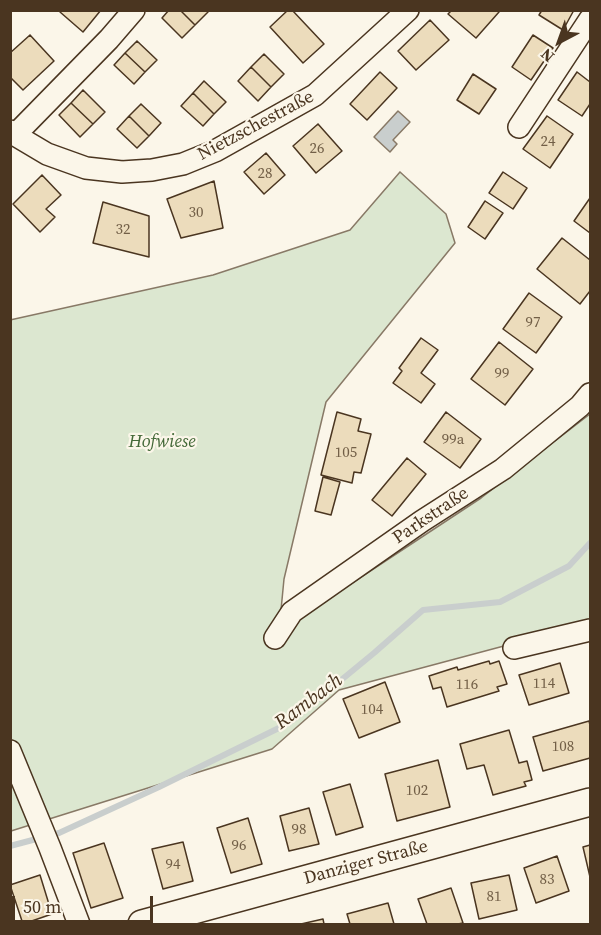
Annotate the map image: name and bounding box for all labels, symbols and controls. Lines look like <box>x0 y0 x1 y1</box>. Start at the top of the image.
north arrow <box>529 12 589 72</box>
text: N <box>536 43 559 68</box>
street label: Nietzschestraße <box>194 86 318 166</box>
house number: 24 <box>541 133 555 151</box>
house number: 26 <box>310 140 324 158</box>
house number: 28 <box>258 165 272 183</box>
house number: 30 <box>189 204 203 222</box>
house number: 32 <box>116 221 130 239</box>
house number: 97 <box>526 314 540 332</box>
house number: 99 <box>495 365 509 383</box>
park label: Hofwiese <box>128 431 196 453</box>
house number: 99a <box>442 431 464 449</box>
house number: 105 <box>335 444 357 462</box>
street label: Parkstraße <box>389 483 473 549</box>
water label: Rambach <box>270 669 348 735</box>
house number: 114 <box>533 675 555 693</box>
house number: 116 <box>456 676 478 694</box>
house number: 104 <box>361 701 383 719</box>
house number: 108 <box>552 738 574 756</box>
house number: 102 <box>406 782 428 800</box>
house number: 98 <box>292 821 306 839</box>
street label: Danziger Straße <box>301 836 431 890</box>
house number: 96 <box>232 837 246 855</box>
house number: 94 <box>166 856 180 874</box>
house number: 83 <box>540 871 554 889</box>
scale bar <box>15 884 156 922</box>
house number: 81 <box>487 888 501 906</box>
text: 50 m <box>23 894 61 919</box>

